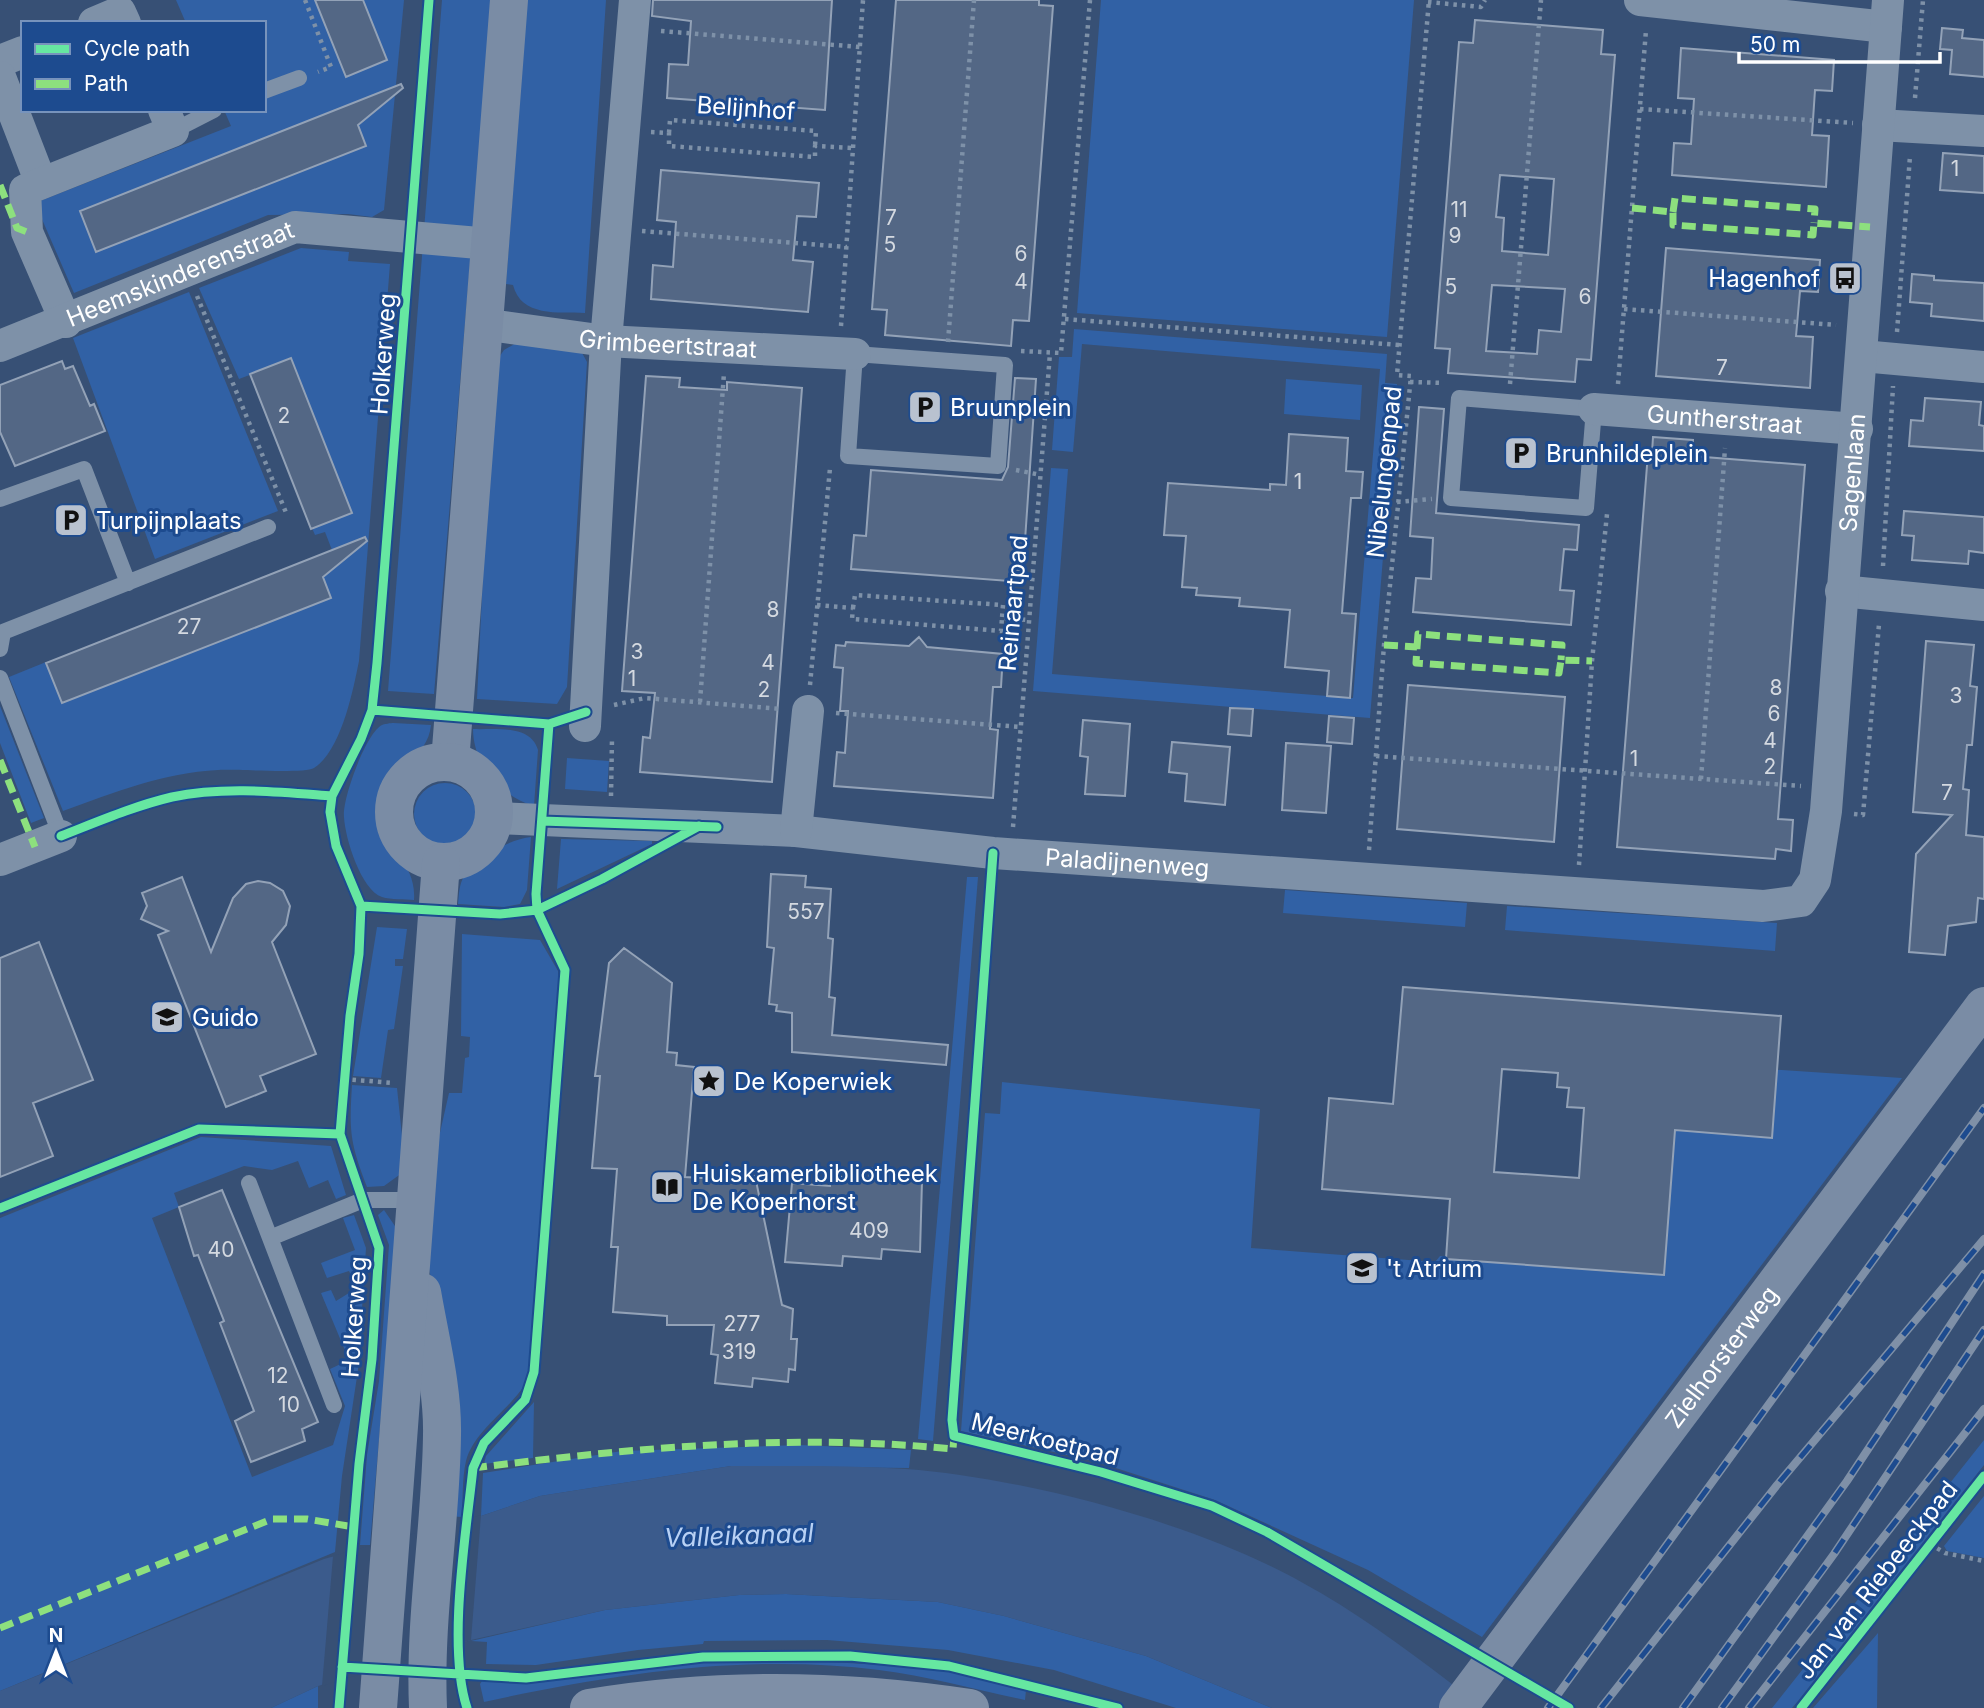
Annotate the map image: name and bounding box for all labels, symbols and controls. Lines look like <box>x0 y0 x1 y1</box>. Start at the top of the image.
legend <box>21 21 266 112</box>
scale bar <box>1739 21 1940 65</box>
text: 50 m <box>1750 32 1800 57</box>
text: Cycle path <box>84 36 190 61</box>
text: Path <box>84 71 129 96</box>
street label: Belijnhof <box>696 90 796 126</box>
house number: 1 <box>1951 156 1959 181</box>
house number: 11 <box>1450 197 1468 222</box>
house number: 7 <box>885 205 897 230</box>
street label: Heemskinderenstraat <box>62 215 298 332</box>
house number: 9 <box>1448 223 1462 248</box>
house number: 5 <box>884 232 896 257</box>
house number: 6 <box>1014 241 1028 266</box>
bus stop icon: Hagenhof <box>1826 259 1864 297</box>
place label: Hagenhof <box>1708 264 1820 293</box>
house number: 4 <box>1014 269 1028 294</box>
house number: 5 <box>1445 274 1457 299</box>
house number: 6 <box>1578 284 1592 309</box>
street label: Holkerweg <box>364 292 402 416</box>
street label: Grimbeertstraat <box>577 323 758 363</box>
house number: 7 <box>1716 355 1728 380</box>
street label: Nibelungenpad <box>1361 385 1407 559</box>
parking icon: Bruunplein <box>906 388 944 426</box>
place label: Bruunplein <box>950 393 1072 422</box>
street label: Guntherstraat <box>1646 399 1804 439</box>
house number: 2 <box>278 403 290 428</box>
street label: Sagenlaan <box>1833 412 1871 533</box>
parking icon: Brunhildeplein <box>1502 434 1540 472</box>
place label: Brunhildeplein <box>1546 439 1708 468</box>
house number: 1 <box>1294 469 1302 494</box>
parking icon: Turpijnplaats <box>52 501 90 539</box>
place label: Turpijnplaats <box>96 506 242 535</box>
street label: Reinaartpad <box>993 534 1033 672</box>
house number: 8 <box>767 597 780 622</box>
house number: 27 <box>177 614 201 639</box>
house number: 3 <box>631 639 643 664</box>
house number: 4 <box>761 650 775 675</box>
house number: 1 <box>628 666 636 691</box>
house number: 8 <box>1770 675 1783 700</box>
house number: 2 <box>758 677 770 702</box>
house number: 3 <box>1950 683 1962 708</box>
house number: 6 <box>1767 701 1781 726</box>
house number: 4 <box>1763 728 1777 753</box>
house number: 1 <box>1630 746 1638 771</box>
house number: 2 <box>1764 754 1776 779</box>
house number: 7 <box>1941 780 1953 805</box>
street label: Paladijnenweg <box>1044 842 1210 882</box>
house number: 557 <box>787 899 825 924</box>
school or university icon: Guido <box>148 998 186 1036</box>
place label: Guido <box>192 1003 259 1032</box>
place icon: De Koperwiek <box>690 1062 728 1100</box>
place label: De Koperwiek <box>734 1067 892 1096</box>
place label: Huiskamerbibliotheek De Koperhorst <box>692 1159 938 1216</box>
library icon: Huiskamerbibliotheek De Koperhorst <box>648 1168 686 1206</box>
house number: 409 <box>849 1218 889 1243</box>
house number: 40 <box>208 1237 234 1262</box>
school or university icon: 't Atrium <box>1343 1249 1381 1287</box>
place label: 't Atrium <box>1386 1254 1482 1283</box>
street label: Holkerweg <box>335 1255 373 1379</box>
street label: Zielhorsterweg <box>1659 1280 1784 1433</box>
house number: 277 <box>724 1311 761 1336</box>
house number: 319 <box>722 1339 756 1364</box>
house number: 12 <box>267 1363 289 1388</box>
house number: 10 <box>278 1392 300 1417</box>
street label: Meerkoetpad <box>968 1407 1122 1471</box>
street label: Jan van Riebeeckpad <box>1791 1475 1963 1685</box>
water label: Valleikanaal <box>664 1517 815 1553</box>
north arrow <box>21 1617 91 1687</box>
text: N <box>49 1624 63 1647</box>

